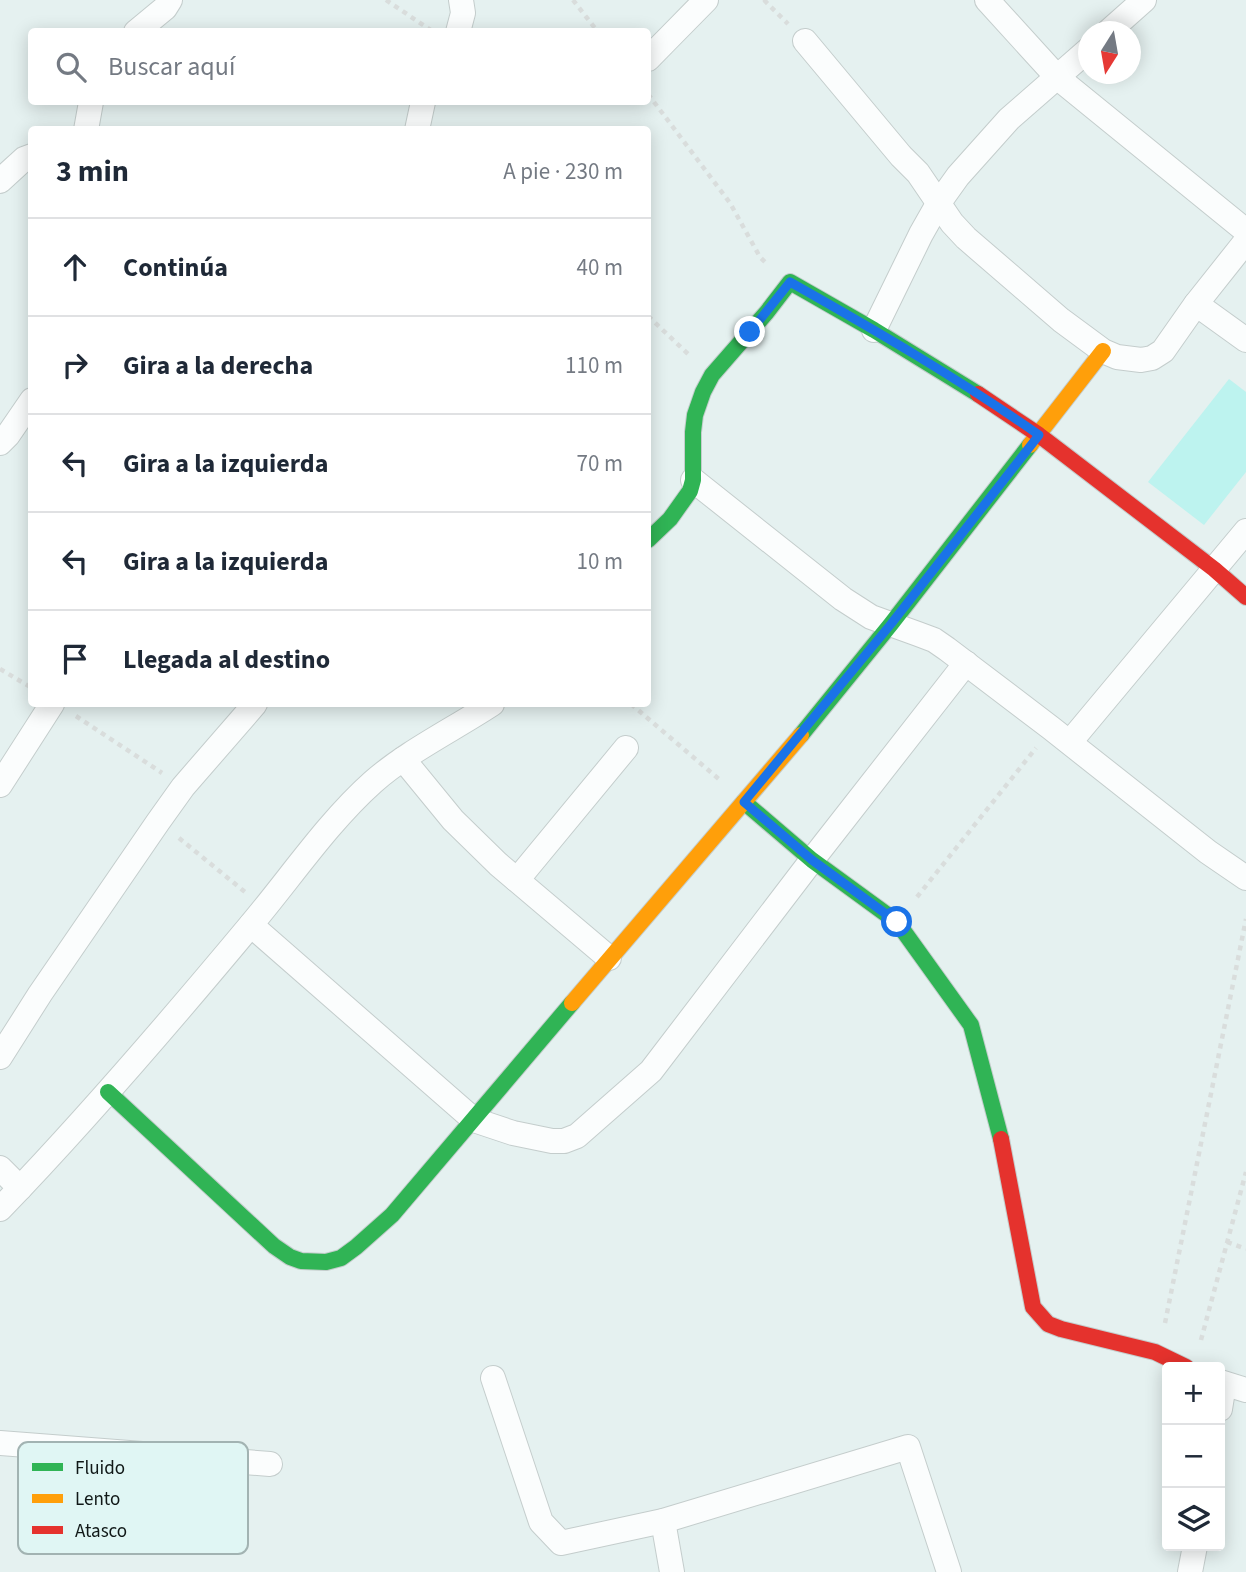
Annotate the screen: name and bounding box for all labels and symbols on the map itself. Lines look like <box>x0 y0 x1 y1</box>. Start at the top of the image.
north arrow <box>1078 21 1141 84</box>
route end <box>734 316 765 347</box>
route start <box>881 906 912 937</box>
legend <box>18 1442 248 1554</box>
text: Fluido <box>75 1455 125 1482</box>
text: Lento <box>75 1486 120 1513</box>
text: Atasco <box>75 1518 127 1545</box>

